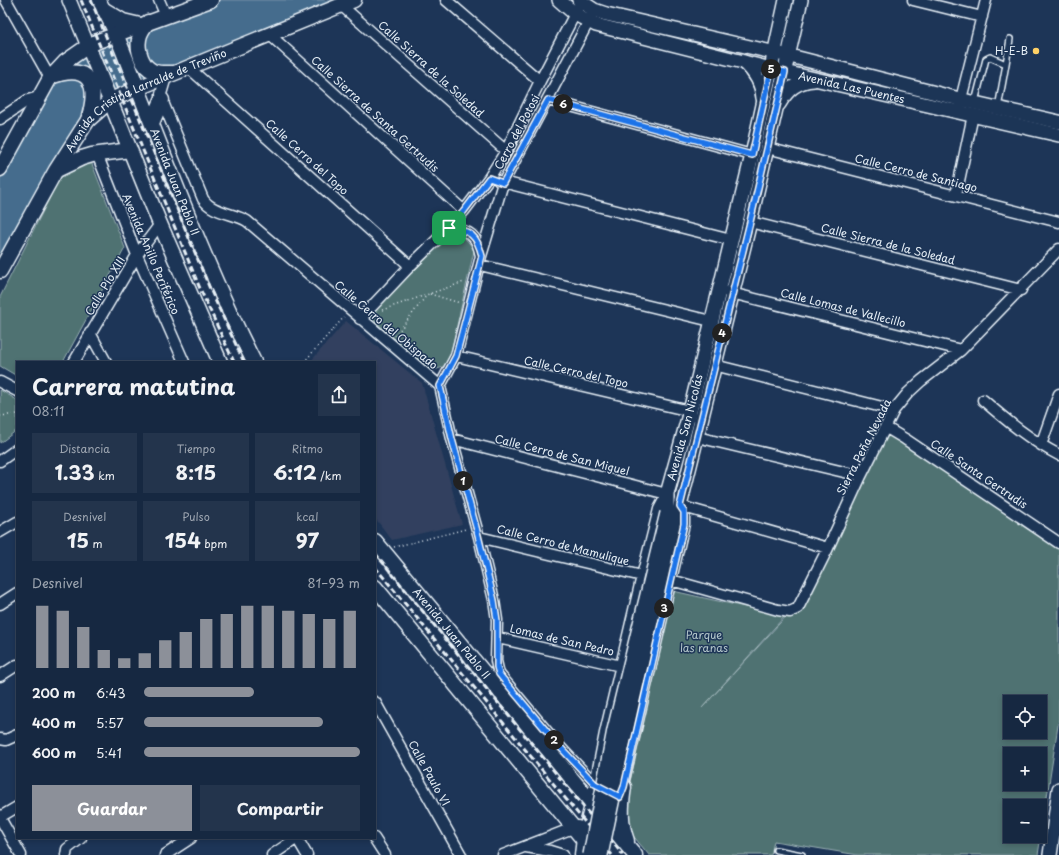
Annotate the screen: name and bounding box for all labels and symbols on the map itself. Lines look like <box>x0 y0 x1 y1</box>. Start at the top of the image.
street label: Calle Sierra de la Soledad <box>375 16 488 121</box>
place label: H-E-B <box>995 42 1028 59</box>
street label: Avenida Cristina Larralde de Treviño <box>61 44 229 155</box>
marker: H-E-B <box>1031 46 1041 56</box>
street label: Calle Sierra de Santa Gertrudis <box>308 51 443 176</box>
pin: 5 <box>761 59 781 79</box>
street label: Avenida Las Puentes <box>797 67 906 107</box>
street label: Cerro del Potosi <box>490 91 544 172</box>
pin: 6 <box>553 94 573 114</box>
street label: Calle Cerro del Topo <box>262 115 353 199</box>
street label: Avenida Juan Pablo II <box>146 126 204 238</box>
street label: Calle Cerro de Santiago <box>853 149 979 196</box>
street label: Avenida Anillo Periférico <box>118 191 185 317</box>
pin <box>432 211 466 245</box>
street label: Calle Sierra de la Soledad <box>819 219 957 268</box>
street label: Calle Pío XIII <box>80 253 129 319</box>
street label: Calle Cerro del Obispado <box>331 276 442 373</box>
street label: Calle Lomas de Vallecillo <box>779 284 908 331</box>
pin: 4 <box>712 323 732 343</box>
street label: Calle Cerro del Topo <box>522 351 630 392</box>
street label: Avenida San Nicolás <box>662 372 707 482</box>
street label: Sierra Peña Nevada <box>832 396 895 498</box>
street label: Calle Cerro de San Miguel <box>493 430 631 479</box>
street label: Calle Santa Gertrudis <box>927 435 1031 512</box>
pin: 1 <box>453 471 473 491</box>
street label: Calle Cerro de Mamulique <box>495 520 631 569</box>
street label: Avenida Juan Pablo II <box>409 584 495 682</box>
pin: 3 <box>654 598 674 618</box>
street label: Lomas de San Pedro <box>508 619 616 660</box>
park label: Parque las ranas <box>680 626 728 656</box>
pin: 2 <box>544 730 564 750</box>
street label: Calle Paulo VI <box>404 737 454 809</box>

